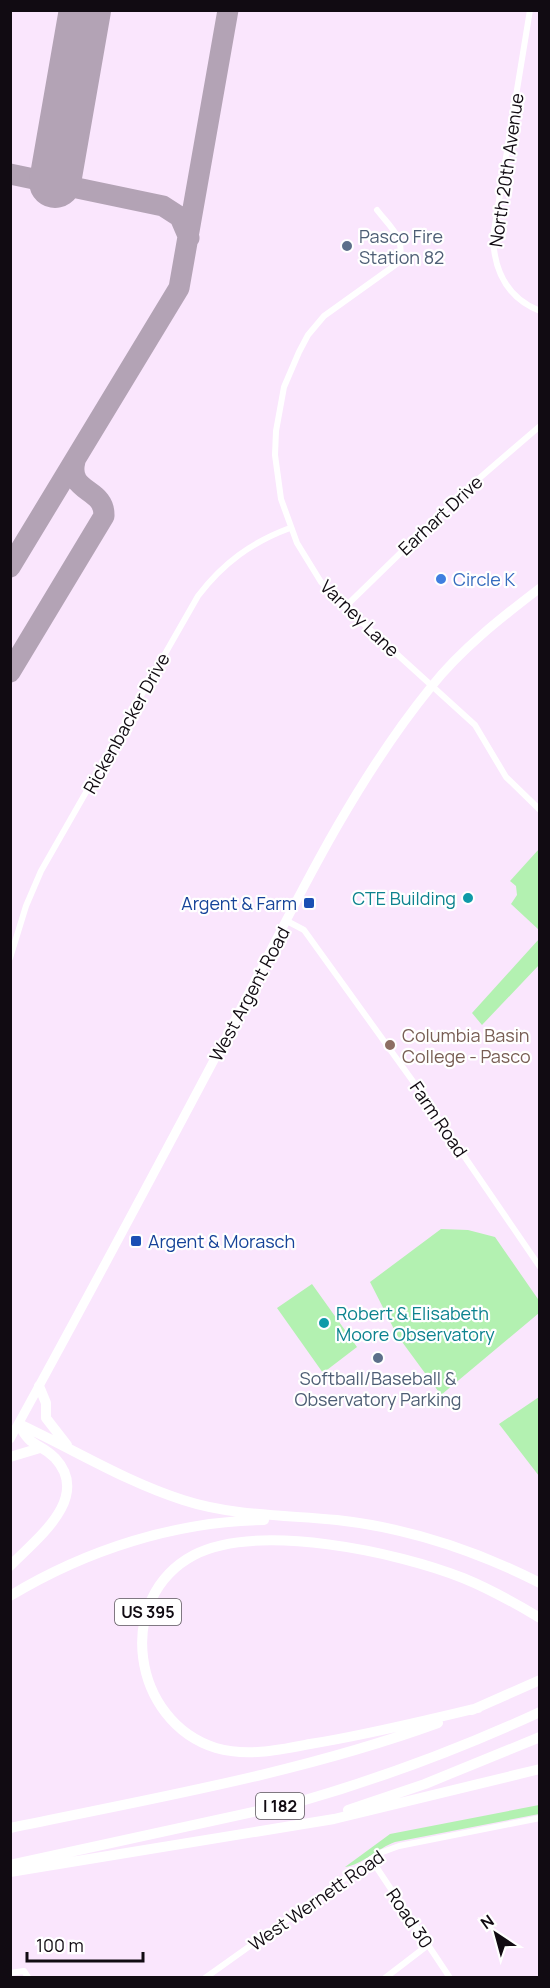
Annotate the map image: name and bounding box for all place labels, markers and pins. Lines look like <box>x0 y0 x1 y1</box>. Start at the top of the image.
place label: Pasco Fire Station 82 <box>359 224 444 269</box>
marker: Pasco Fire Station 82 <box>340 239 354 253</box>
place label: Circle K <box>453 567 515 591</box>
marker: Circle K <box>434 572 448 586</box>
place label: CTE Building <box>352 886 456 910</box>
place label: Argent & Farm <box>181 891 297 915</box>
marker: CTE Building <box>461 891 475 905</box>
marker: Argent & Farm <box>302 896 316 910</box>
place label: Columbia Basin College - Pasco <box>402 1023 531 1068</box>
marker: Columbia Basin College - Pasco <box>383 1038 397 1052</box>
place label: Argent & Morasch <box>148 1229 295 1253</box>
marker: Argent & Morasch <box>129 1234 143 1248</box>
place label: Robert & Elisabeth Moore Observatory <box>336 1301 495 1346</box>
marker: Robert & Elisabeth Moore Observatory <box>317 1316 331 1330</box>
marker: Softball/Baseball & Observatory Parking <box>371 1351 385 1365</box>
place label: Softball/Baseball & Observatory Parking <box>294 1366 462 1411</box>

